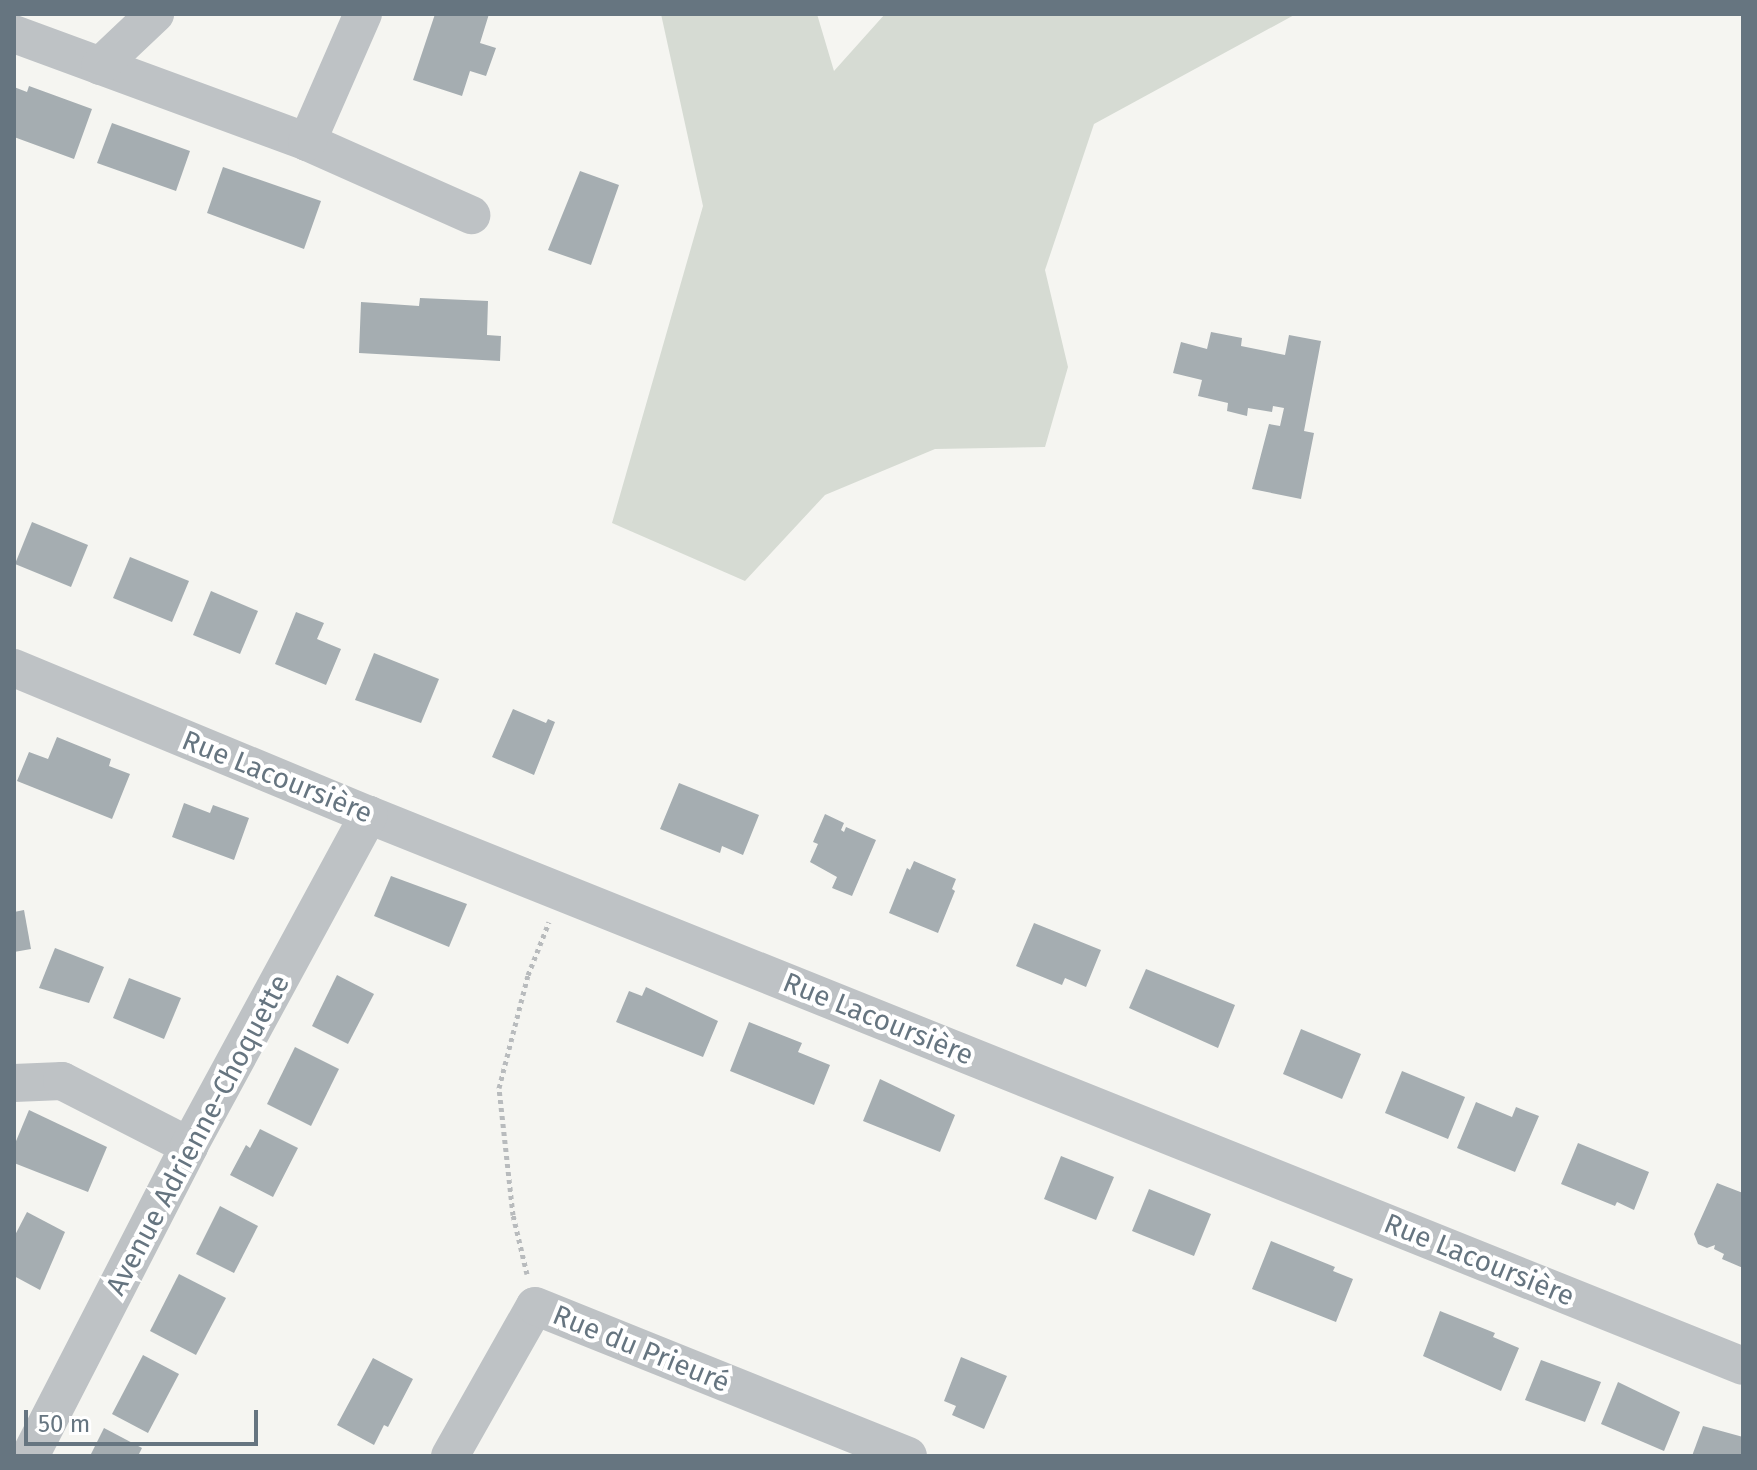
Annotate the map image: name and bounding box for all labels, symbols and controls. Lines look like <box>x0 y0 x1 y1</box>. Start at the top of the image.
street label: Rue Lacoursière <box>177 724 377 830</box>
street label: Rue Lacoursière <box>778 966 978 1072</box>
street label: Avenue Adrienne-Choquette <box>99 969 297 1301</box>
street label: Rue Lacoursière <box>1379 1207 1579 1313</box>
street label: Rue du Prieuré <box>548 1298 734 1400</box>
scale bar <box>28 1394 262 1444</box>
text: 50 m <box>38 1410 90 1438</box>

